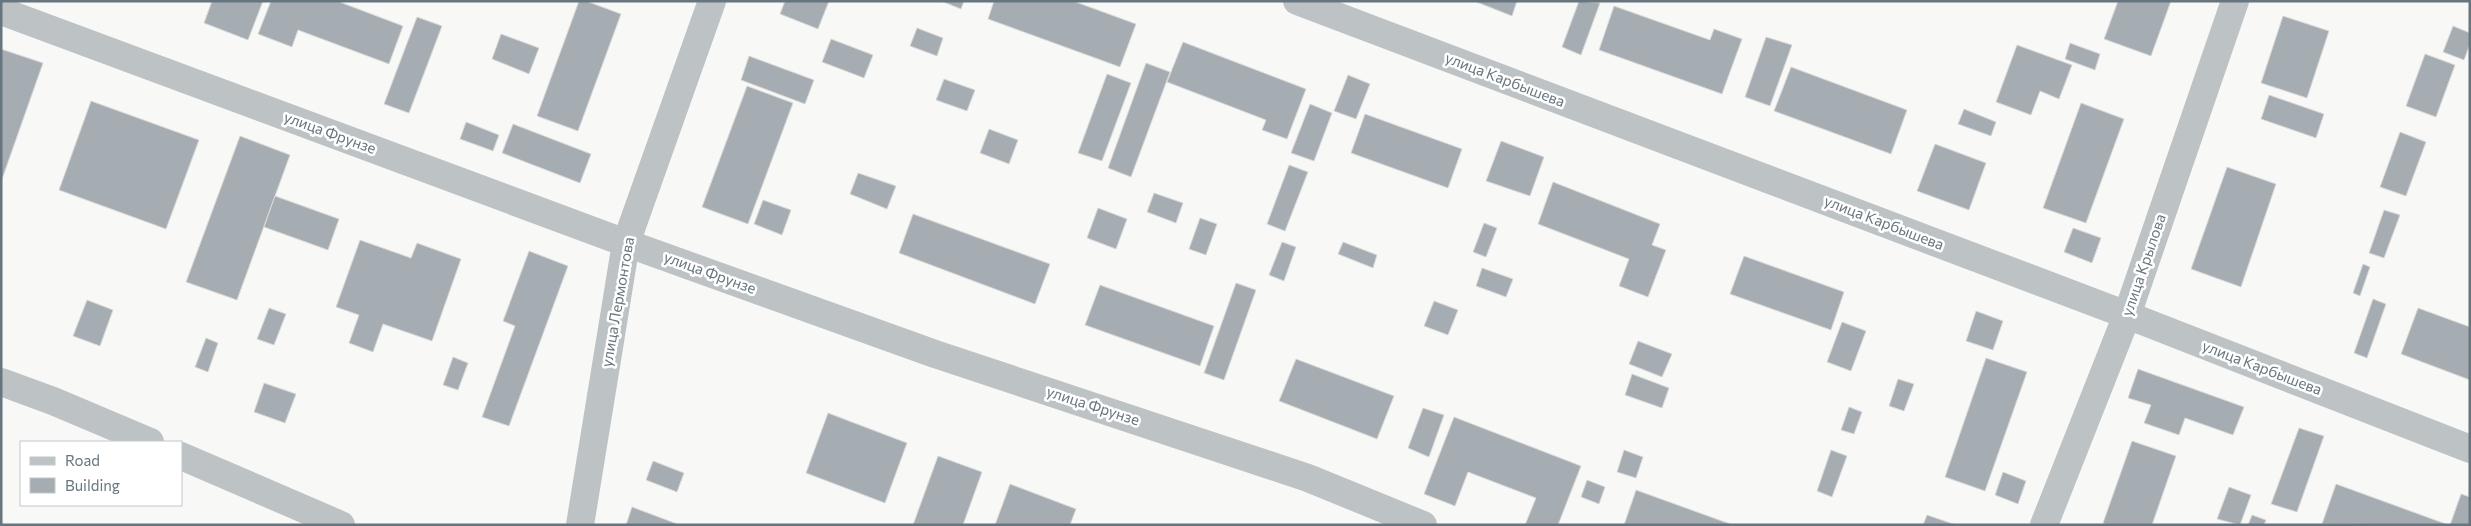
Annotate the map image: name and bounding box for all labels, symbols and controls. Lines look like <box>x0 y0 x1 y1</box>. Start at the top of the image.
street label: улица Карбышева <box>1443 48 1568 110</box>
street label: улица Фрунзе <box>282 107 379 157</box>
street label: улица Карбышева <box>1822 191 1947 253</box>
street label: улица Крылова <box>2117 211 2169 318</box>
street label: улица Лермонтова <box>597 235 637 368</box>
street label: улица Фрунзе <box>662 247 759 297</box>
street label: улица Карбышева <box>2200 336 2325 398</box>
street label: улица Фрунзе <box>1045 382 1142 429</box>
legend <box>20 441 182 506</box>
text: Road <box>65 451 100 469</box>
text: Building <box>65 476 120 494</box>

